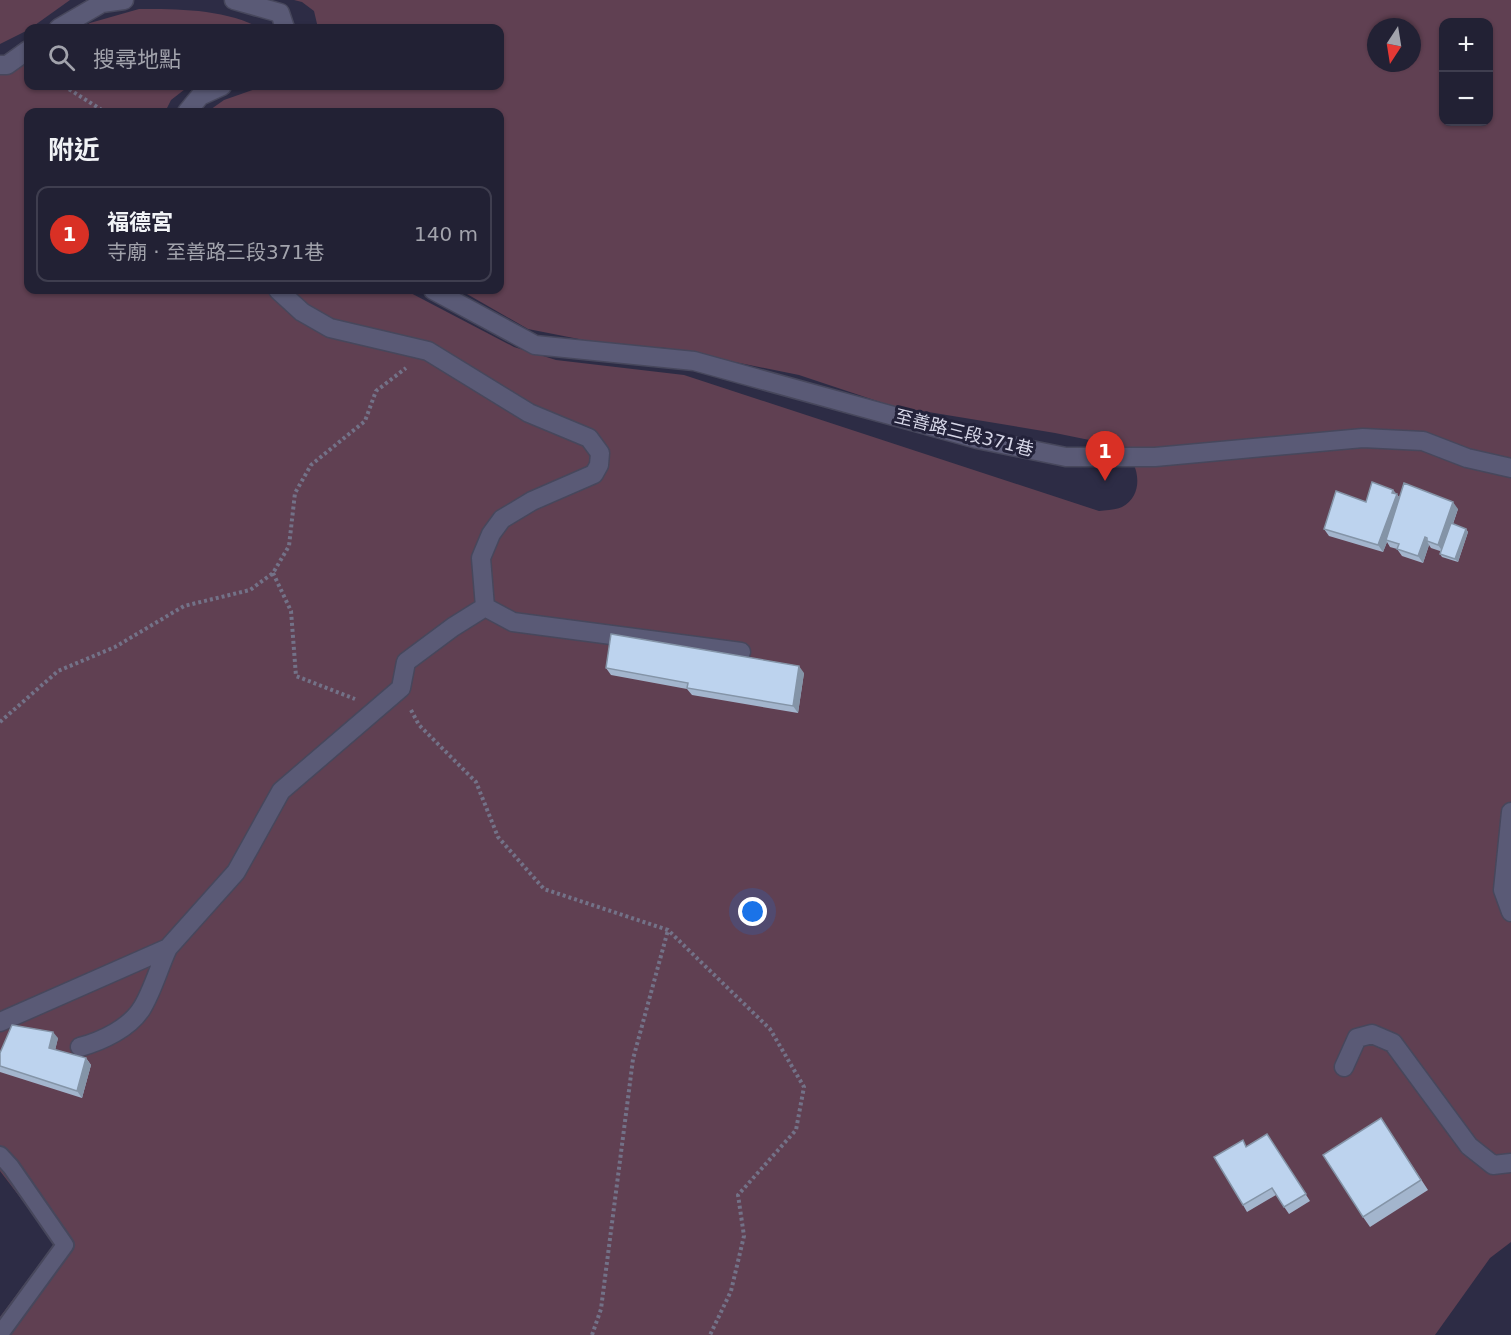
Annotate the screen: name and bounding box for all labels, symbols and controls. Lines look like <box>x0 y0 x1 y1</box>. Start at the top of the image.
north arrow <box>1367 18 1421 72</box>
map controls <box>1439 18 1493 126</box>
button: + <box>1439 18 1493 72</box>
search box <box>24 24 504 90</box>
icon: search <box>45 41 78 74</box>
text: 搜尋地點 <box>93 47 181 72</box>
button: − <box>1439 72 1493 126</box>
text: 附近 <box>48 135 100 165</box>
text: 福德宮 <box>107 210 173 235</box>
text: 1 <box>63 222 76 246</box>
text: 140 m <box>414 222 478 246</box>
text: 寺廟 · 至善路三段371巷 <box>107 240 324 264</box>
street label: 至善路三段371巷 <box>893 405 1036 460</box>
pin: 1 <box>1086 432 1124 481</box>
your location <box>738 897 767 926</box>

